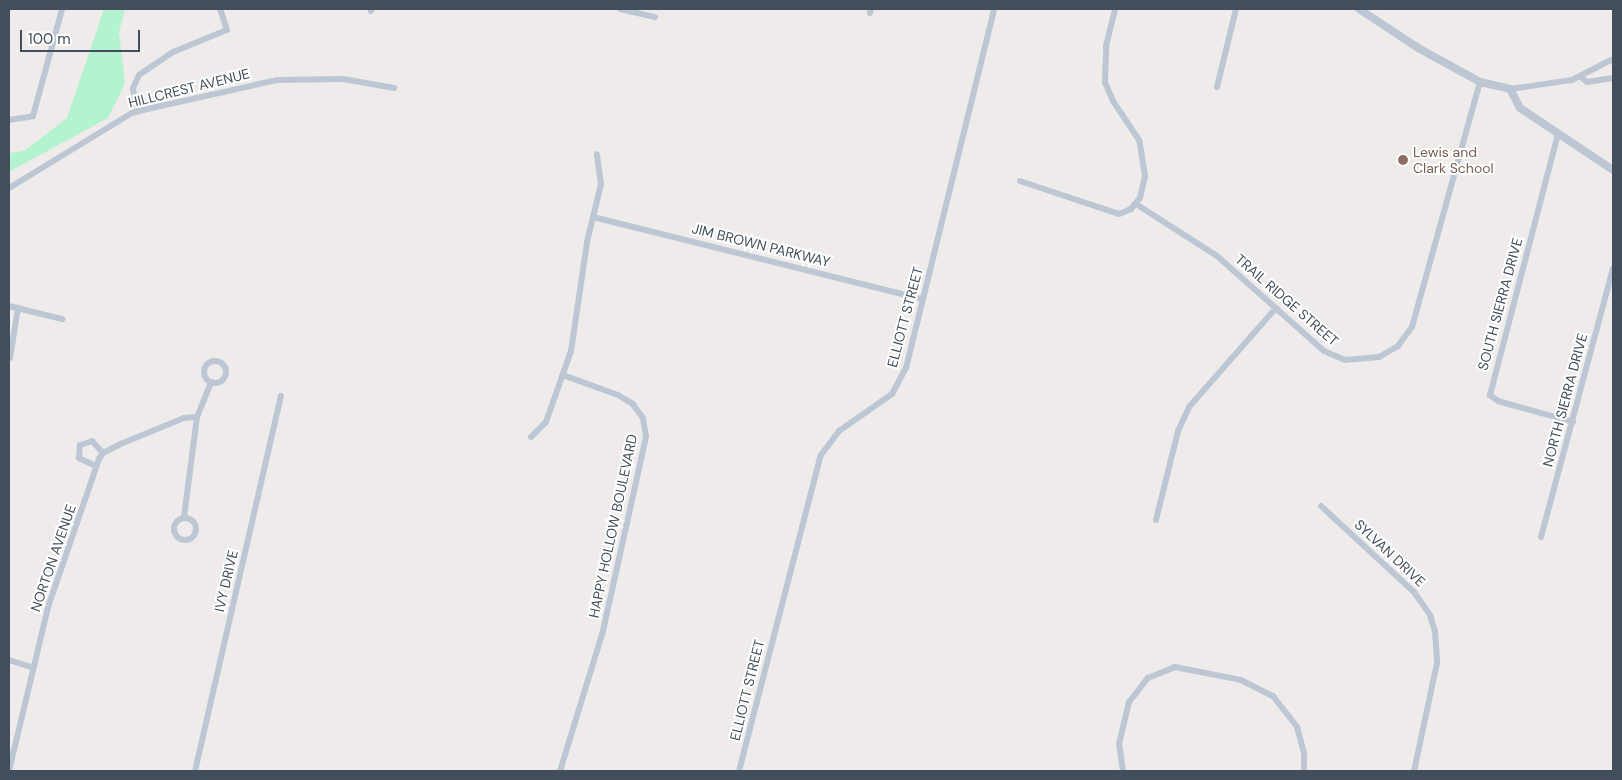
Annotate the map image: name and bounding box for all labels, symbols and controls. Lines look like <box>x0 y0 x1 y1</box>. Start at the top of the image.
scale bar <box>22 20 142 52</box>
text: 100 m <box>28 29 71 49</box>
street label: HILLCREST AVENUE <box>127 65 251 111</box>
place label: Lewis and Clark School <box>1413 144 1494 176</box>
marker: Lewis and Clark School <box>1397 154 1409 166</box>
street label: JIM BROWN PARKWAY <box>690 220 832 270</box>
street label: SOUTH SIERRA DRIVE <box>1474 236 1526 372</box>
street label: TRAIL RIDGE STREET <box>1232 251 1342 349</box>
street label: ELLIOTT STREET <box>884 265 926 369</box>
street label: NORTH SIERRA DRIVE <box>1539 331 1591 469</box>
street label: HAPPY HOLLOW BOULEVARD <box>585 432 641 620</box>
street label: NORTON AVENUE <box>27 502 79 614</box>
street label: SYLVAN DRIVE <box>1351 516 1429 590</box>
street label: IVY DRIVE <box>211 548 241 614</box>
street label: ELLIOTT STREET <box>726 638 768 742</box>

